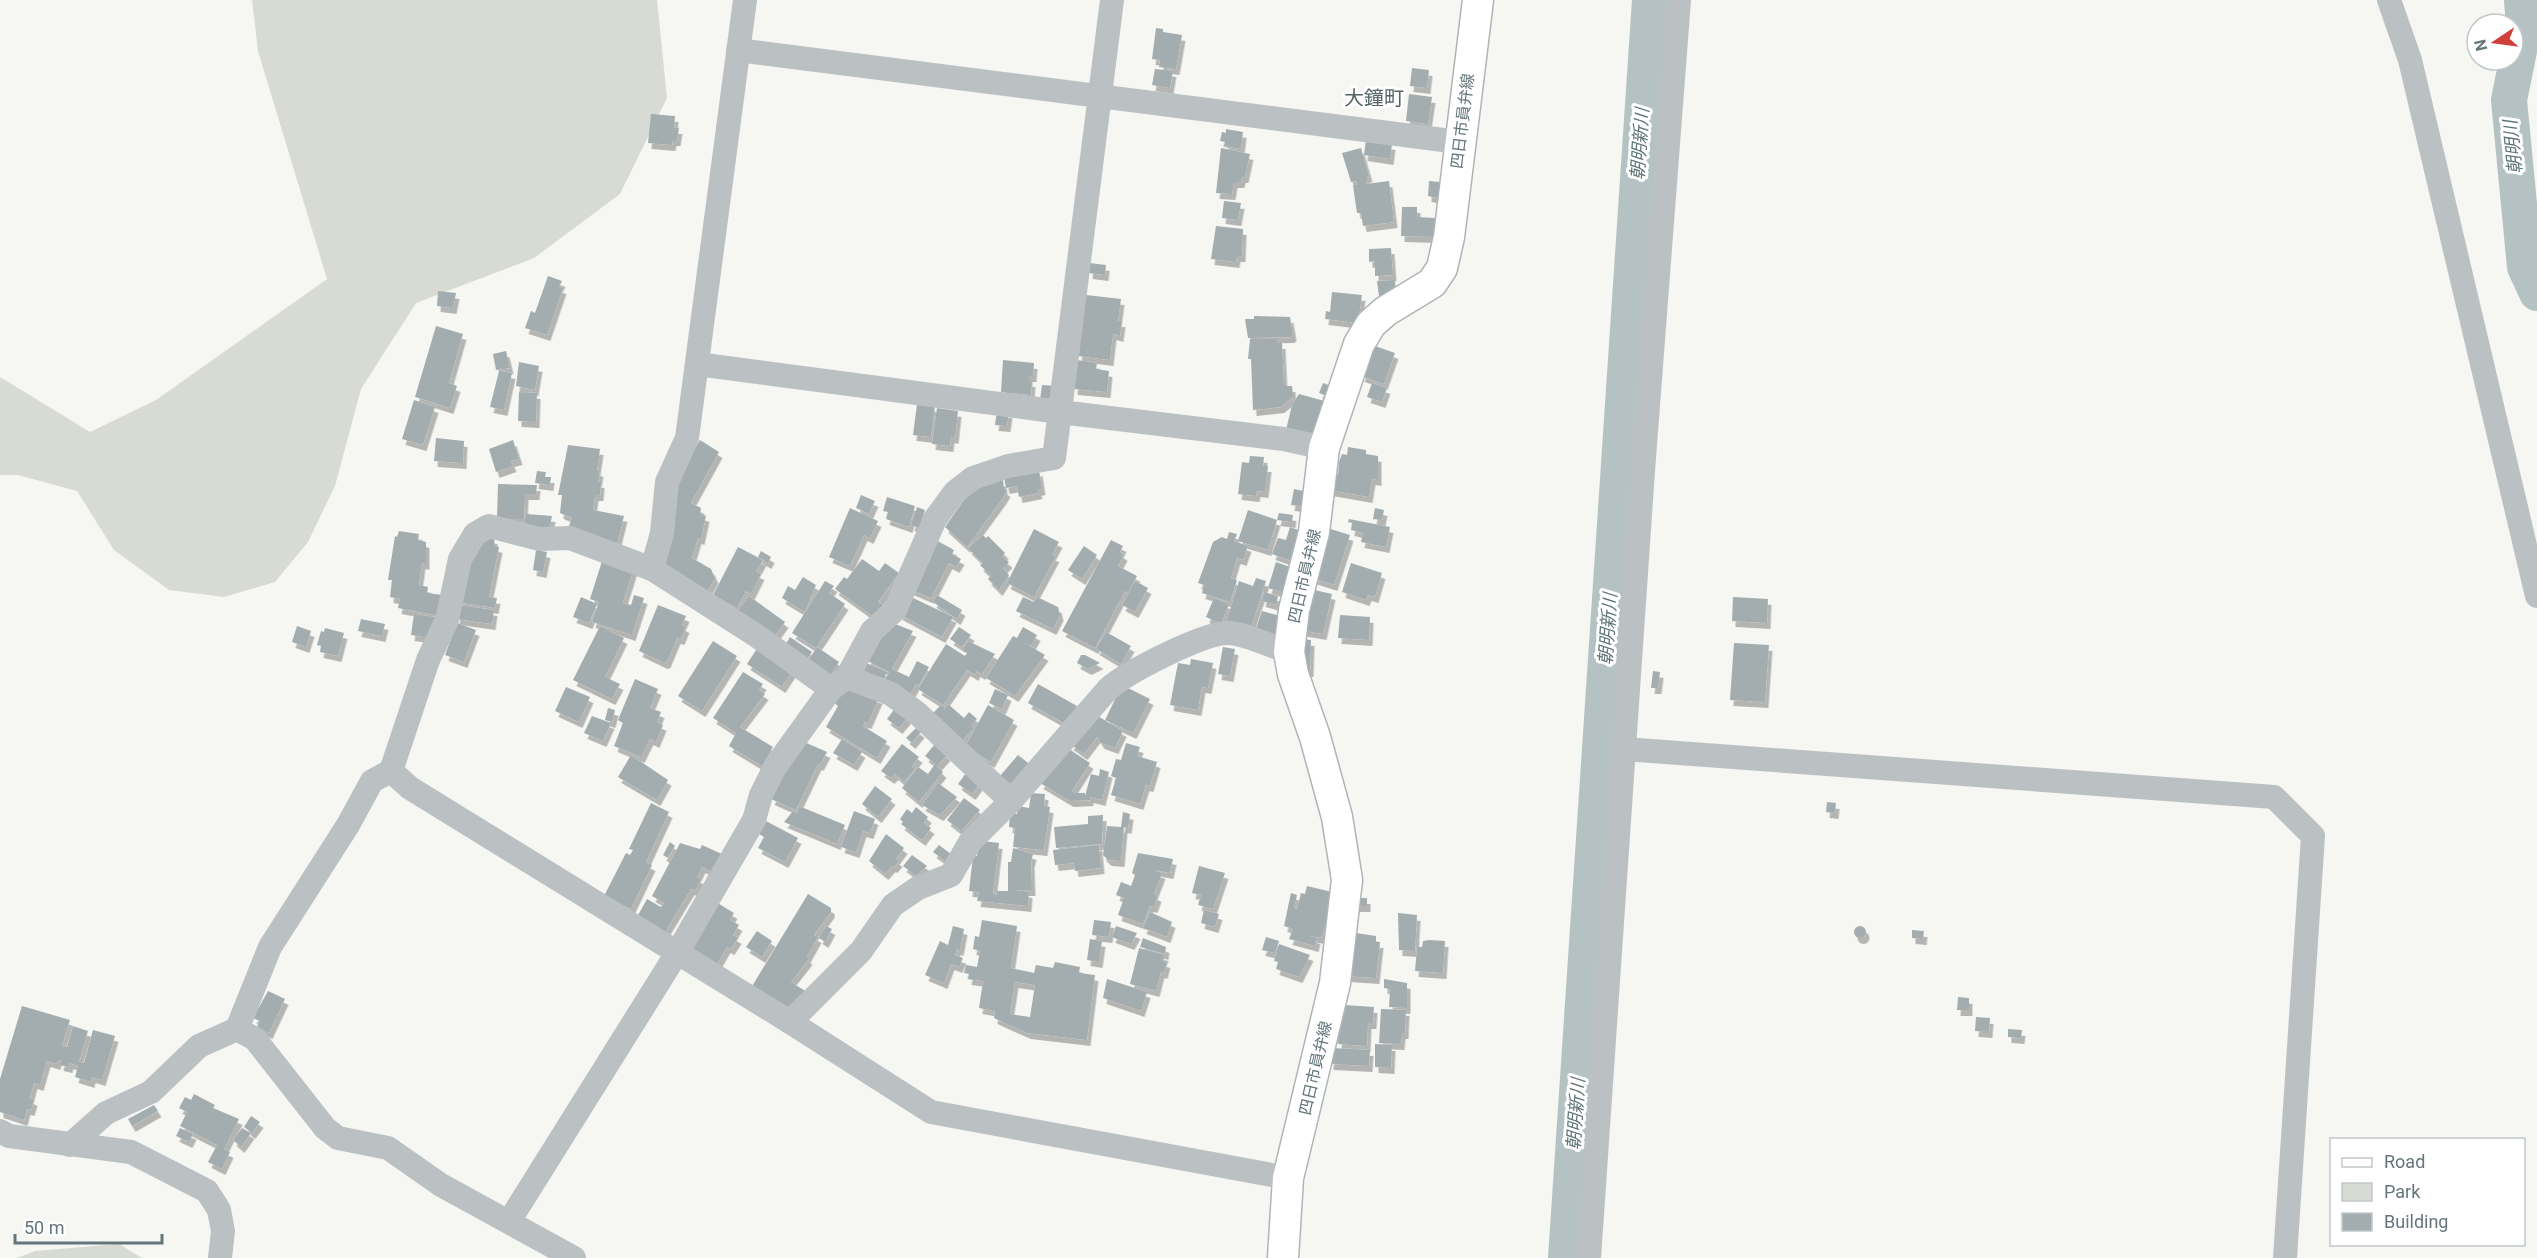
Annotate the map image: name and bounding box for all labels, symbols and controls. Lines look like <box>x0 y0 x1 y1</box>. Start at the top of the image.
north arrow <box>2465 12 2525 72</box>
text: N <box>2470 38 2491 53</box>
street label: 四日市員弁線 <box>1447 72 1478 170</box>
district label: 大鐘町 <box>1344 86 1404 110</box>
water label: 朝明新川 <box>1627 105 1653 181</box>
water label: 朝明川 <box>2499 117 2526 175</box>
street label: 四日市員弁線 <box>1284 527 1325 625</box>
water label: 朝明新川 <box>1595 590 1621 666</box>
street label: 四日市員弁線 <box>1295 1019 1336 1117</box>
water label: 朝明新川 <box>1563 1075 1589 1151</box>
legend <box>2330 1138 2525 1246</box>
text: Road <box>2384 1151 2425 1172</box>
text: Park <box>2384 1181 2421 1202</box>
scale bar <box>15 1207 162 1245</box>
text: Building <box>2384 1211 2448 1232</box>
text: 50 m <box>24 1217 64 1238</box>

